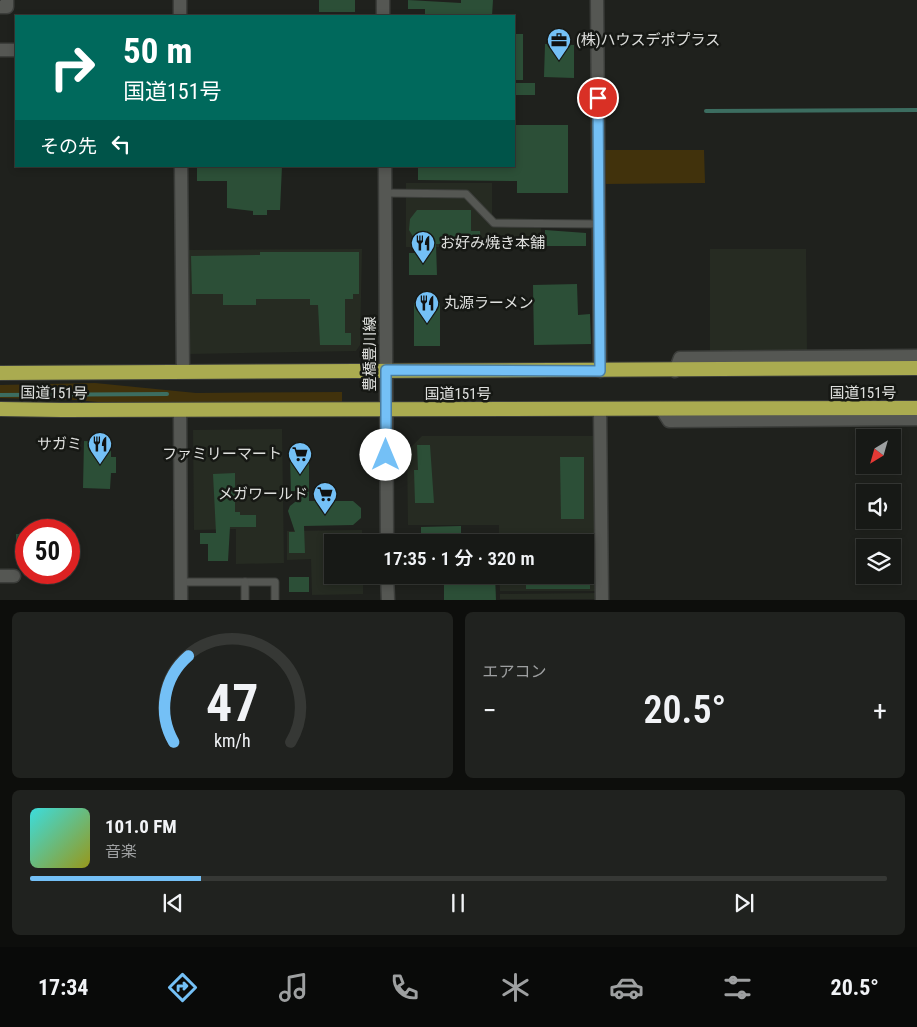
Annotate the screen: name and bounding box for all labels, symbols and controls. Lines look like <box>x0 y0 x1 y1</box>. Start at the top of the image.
office icon: (株)ハウスデポプラス <box>546 27 572 61</box>
text: 50 m <box>123 31 192 72</box>
place label: (株)ハウスデポプラス <box>576 31 720 49</box>
icon: right <box>40 35 105 100</box>
pin <box>577 77 619 119</box>
text: 国道151号 <box>123 79 222 104</box>
icon: arrive <box>584 84 612 112</box>
icon: left <box>107 130 135 158</box>
text: その先 <box>40 135 97 158</box>
restaurant icon: お好み焼き本舗 <box>410 230 436 264</box>
place label: お好み焼き本舗 <box>440 234 545 252</box>
restaurant icon: 丸源ラーメン <box>414 290 440 324</box>
place label: 丸源ラーメン <box>444 294 533 312</box>
street label: 豊橋豊川線 <box>361 316 379 392</box>
street label: 国道151号 <box>20 383 88 403</box>
street label: 国道151号 <box>829 384 897 402</box>
street label: 国道151号 <box>424 385 492 403</box>
position arrow <box>359 428 411 480</box>
north arrow <box>856 429 901 474</box>
map controls <box>856 429 901 584</box>
restaurant icon: サガミ <box>87 431 113 465</box>
place label: サガミ <box>37 435 82 453</box>
supermarket icon: ファミリーマート <box>287 441 313 475</box>
place label: ファミリーマート <box>162 445 282 463</box>
supermarket icon: メガワールド <box>312 481 338 515</box>
button: sound <box>856 484 901 529</box>
place label: メガワールド <box>218 485 308 503</box>
speed limit sign: 50 <box>15 519 80 584</box>
button: layers <box>856 539 901 584</box>
text: 17:35 · 1 分 · 320 m <box>383 547 535 570</box>
text: エアコン <box>483 662 547 681</box>
text: 47 <box>206 673 259 734</box>
text: 20.5° <box>643 688 726 732</box>
text: − <box>483 694 497 727</box>
text: + <box>873 694 887 727</box>
text: km/h <box>214 730 251 751</box>
text: 101.0 FM <box>105 815 177 838</box>
text: 音楽 <box>105 842 137 861</box>
icon: previous <box>159 889 187 917</box>
icon: pause <box>444 889 472 917</box>
icon: next <box>730 889 758 917</box>
icon: directions <box>165 970 200 1005</box>
icon: music <box>276 970 311 1005</box>
icon: phone <box>387 970 422 1005</box>
icon: climate <box>498 970 533 1005</box>
icon: car <box>609 970 644 1005</box>
icon: filters <box>720 970 755 1005</box>
text: 17:34 <box>38 975 89 1000</box>
text: 20.5° <box>831 975 879 1000</box>

